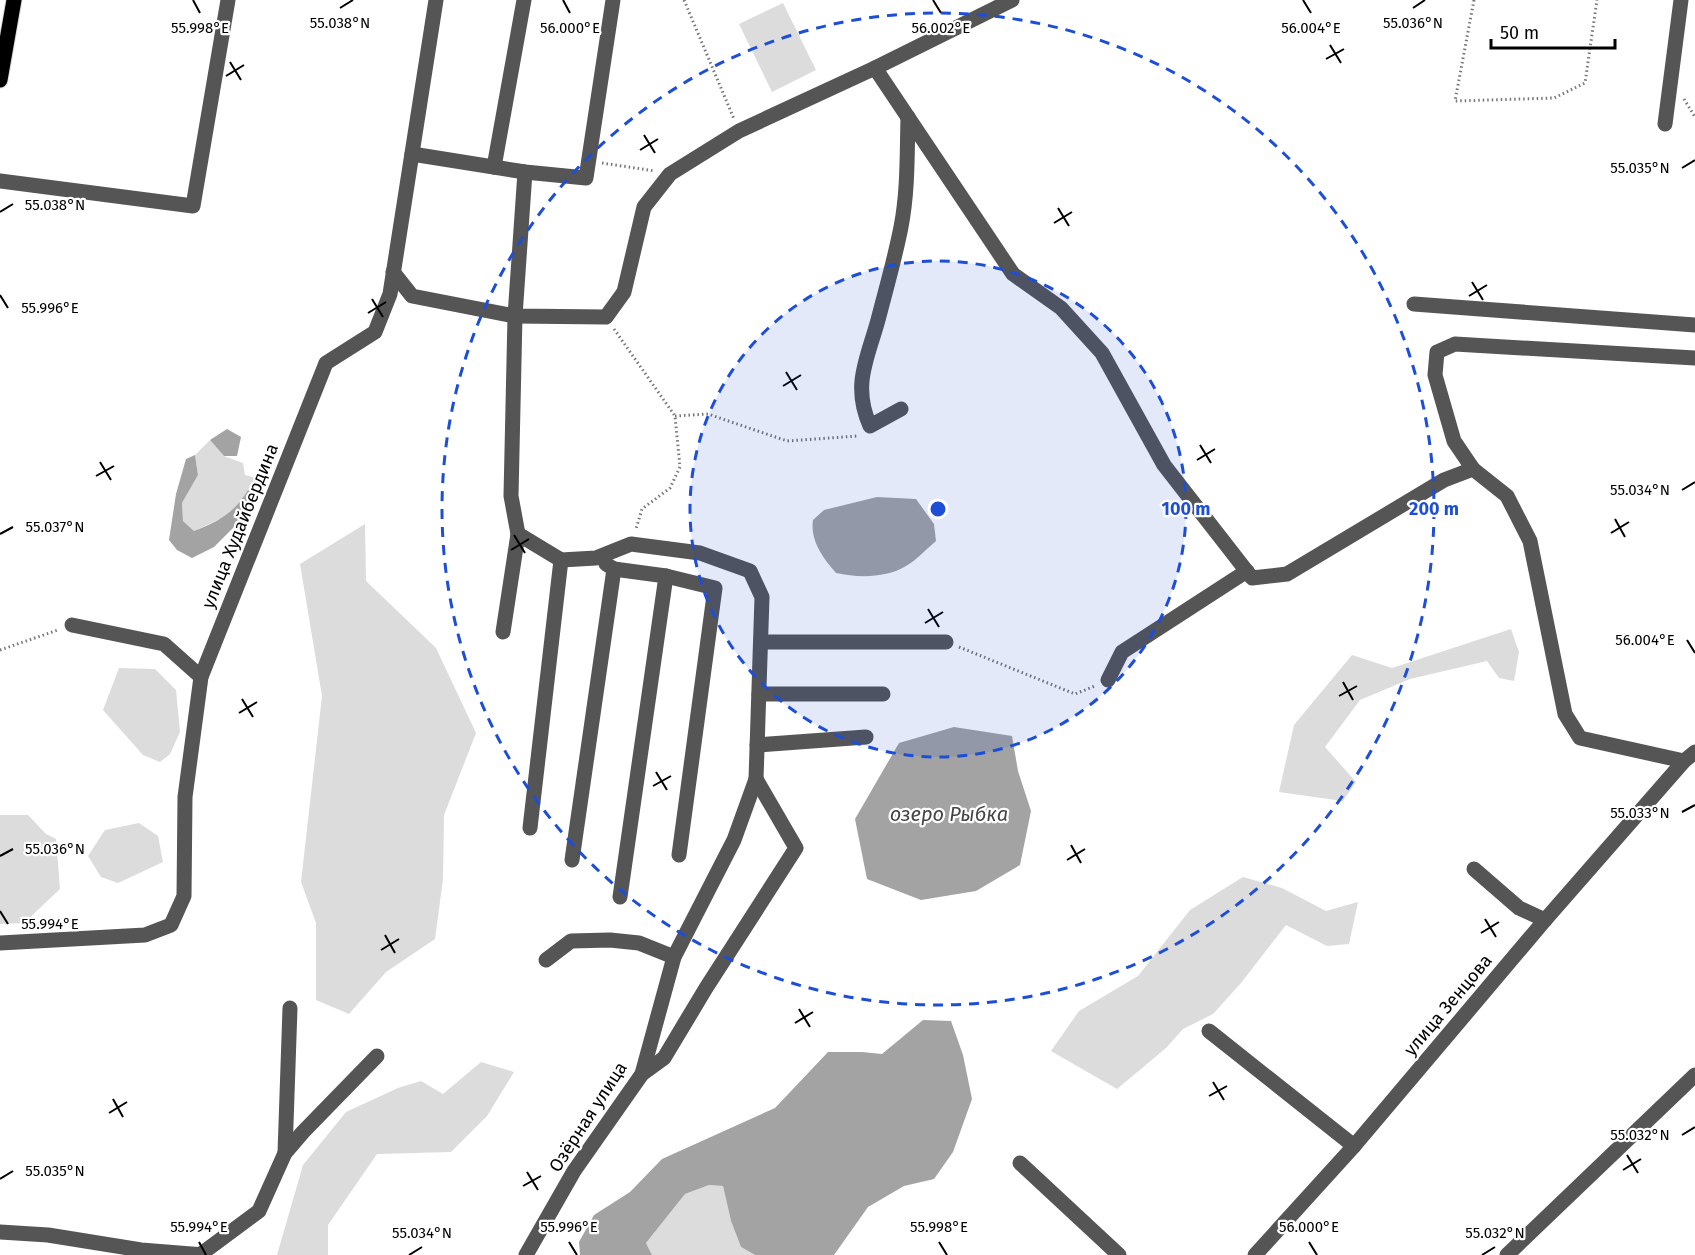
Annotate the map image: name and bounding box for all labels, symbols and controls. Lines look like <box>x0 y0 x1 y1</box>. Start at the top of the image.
scale bar <box>1491 12 1616 50</box>
text: 55.038°N <box>310 14 370 32</box>
text: 55.036°N <box>1383 14 1443 32</box>
text: 55.998°E <box>171 19 229 37</box>
text: 56.000°E <box>540 19 600 37</box>
text: 56.002°E <box>912 19 970 37</box>
text: 56.004°E <box>1281 19 1341 37</box>
text: 50 m <box>1500 22 1539 44</box>
text: 55.035°N <box>1610 159 1670 177</box>
text: 55.038°N <box>25 196 85 214</box>
text: 55.996°E <box>21 299 79 317</box>
street label: улица Худайбердина <box>197 440 283 612</box>
text: 55.034°N <box>1610 481 1670 499</box>
text: 100 m <box>1162 498 1210 520</box>
text: 200 m <box>1409 498 1459 520</box>
centre of rings <box>928 499 948 519</box>
text: 55.037°N <box>26 518 84 536</box>
text: 56.004°E <box>1615 631 1675 649</box>
water label: озеро Рыбка <box>890 802 1008 826</box>
text: 55.033°N <box>1610 804 1670 822</box>
text: 55.036°N <box>25 840 85 858</box>
text: 55.994°E <box>21 915 79 933</box>
street label: улица Зенцова <box>1399 950 1497 1060</box>
street label: Озёрная улица <box>544 1058 632 1176</box>
text: 55.032°N <box>1610 1126 1670 1144</box>
text: 55.035°N <box>25 1162 85 1180</box>
text: 55.994°E <box>170 1218 228 1236</box>
text: 55.996°E <box>540 1218 598 1236</box>
text: 55.998°E <box>910 1218 968 1236</box>
text: 56.000°E <box>1279 1218 1339 1236</box>
text: 55.034°N <box>392 1224 452 1242</box>
text: 55.032°N <box>1465 1224 1525 1242</box>

